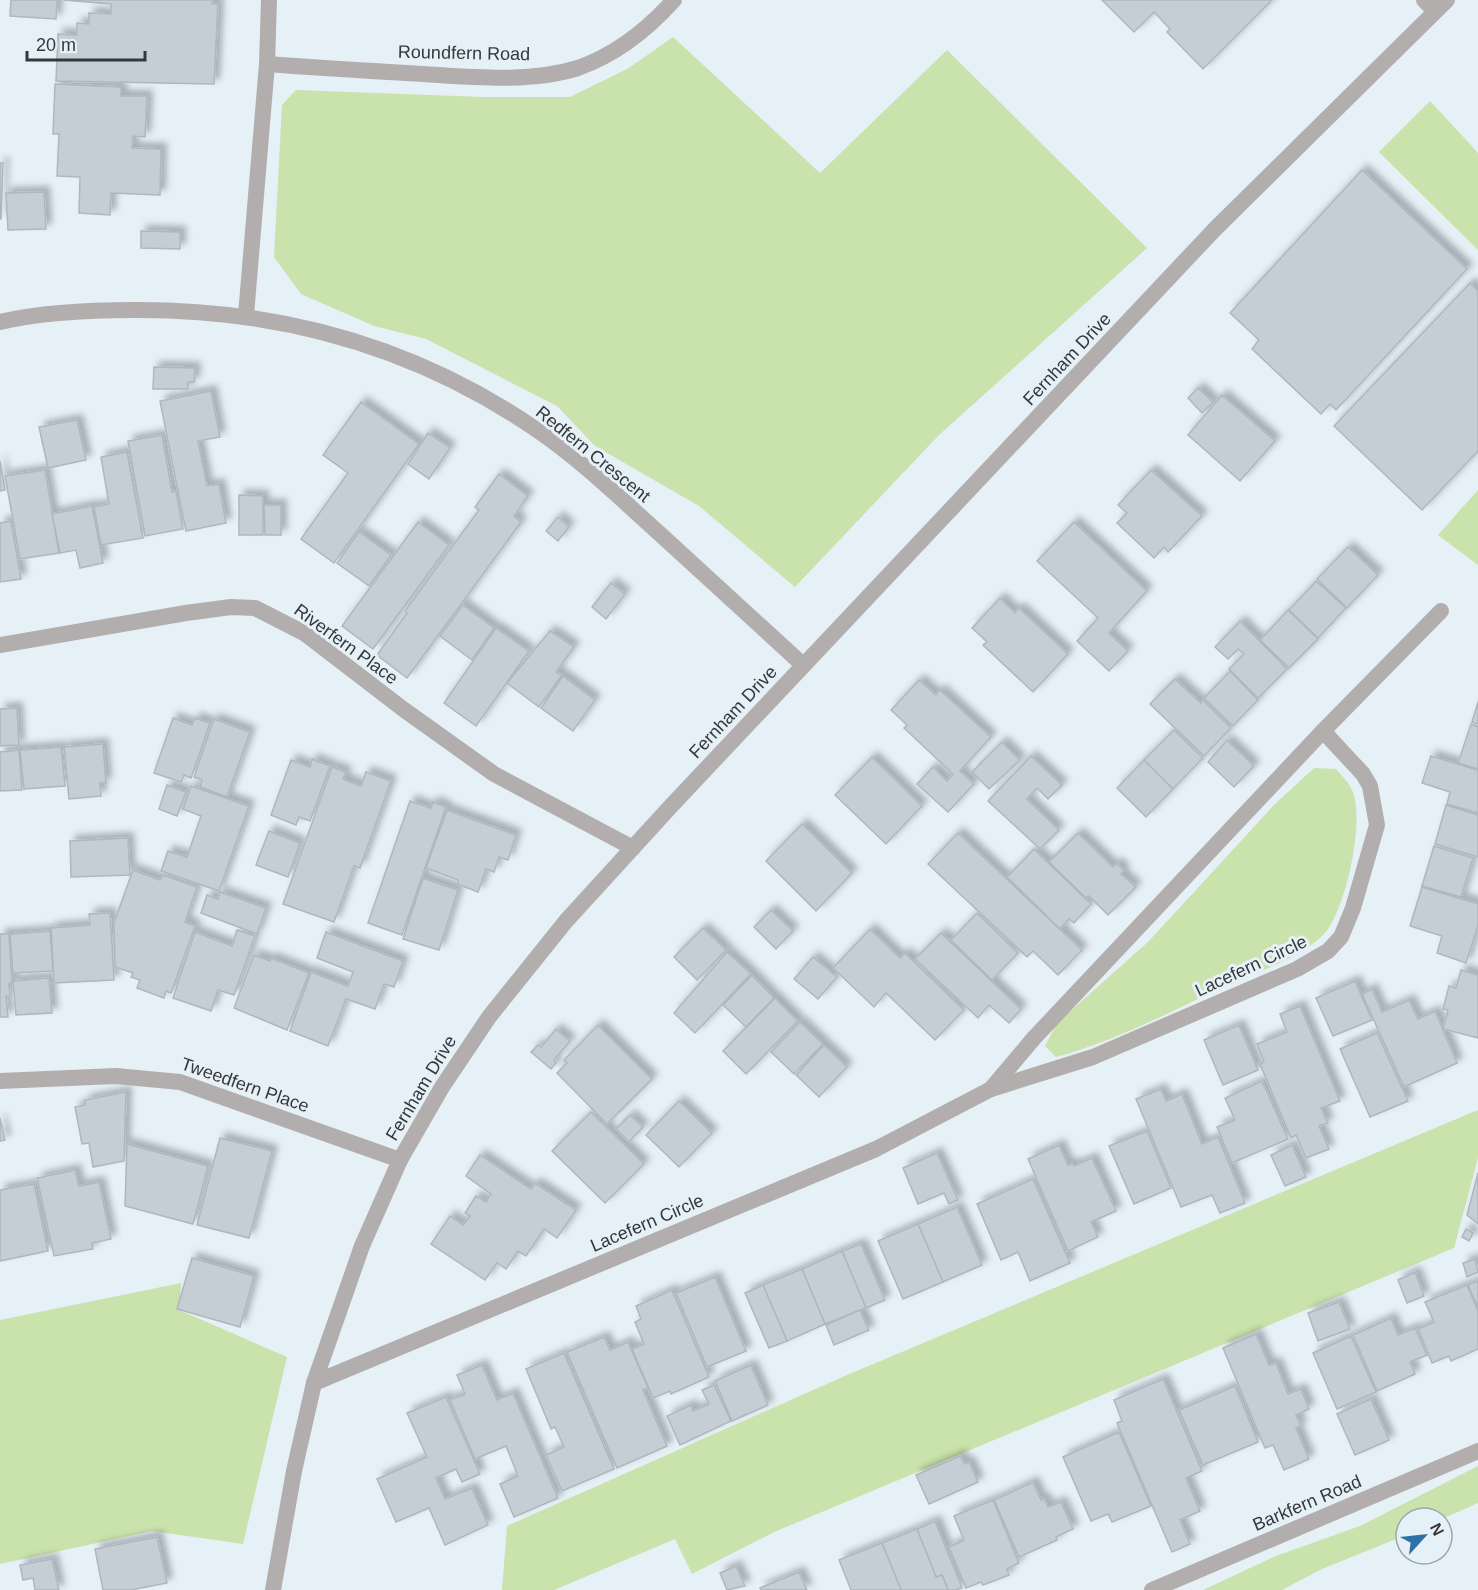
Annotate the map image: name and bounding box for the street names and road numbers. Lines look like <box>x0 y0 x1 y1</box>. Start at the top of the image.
street label: Roundfern Road <box>398 42 530 64</box>
street label: Fernham Drive <box>1019 309 1115 409</box>
street label: Redfern Crescent <box>532 402 654 506</box>
street label: Riverfern Place <box>290 600 402 688</box>
street label: Fernham Drive <box>685 662 781 762</box>
street label: Lacefern Circle <box>1192 931 1310 1001</box>
street label: Fernham Drive <box>382 1032 460 1144</box>
street label: Tweedfern Place <box>178 1054 312 1116</box>
street label: Lacefern Circle <box>587 1190 707 1256</box>
street label: Barkfern Road <box>1250 1471 1364 1535</box>

